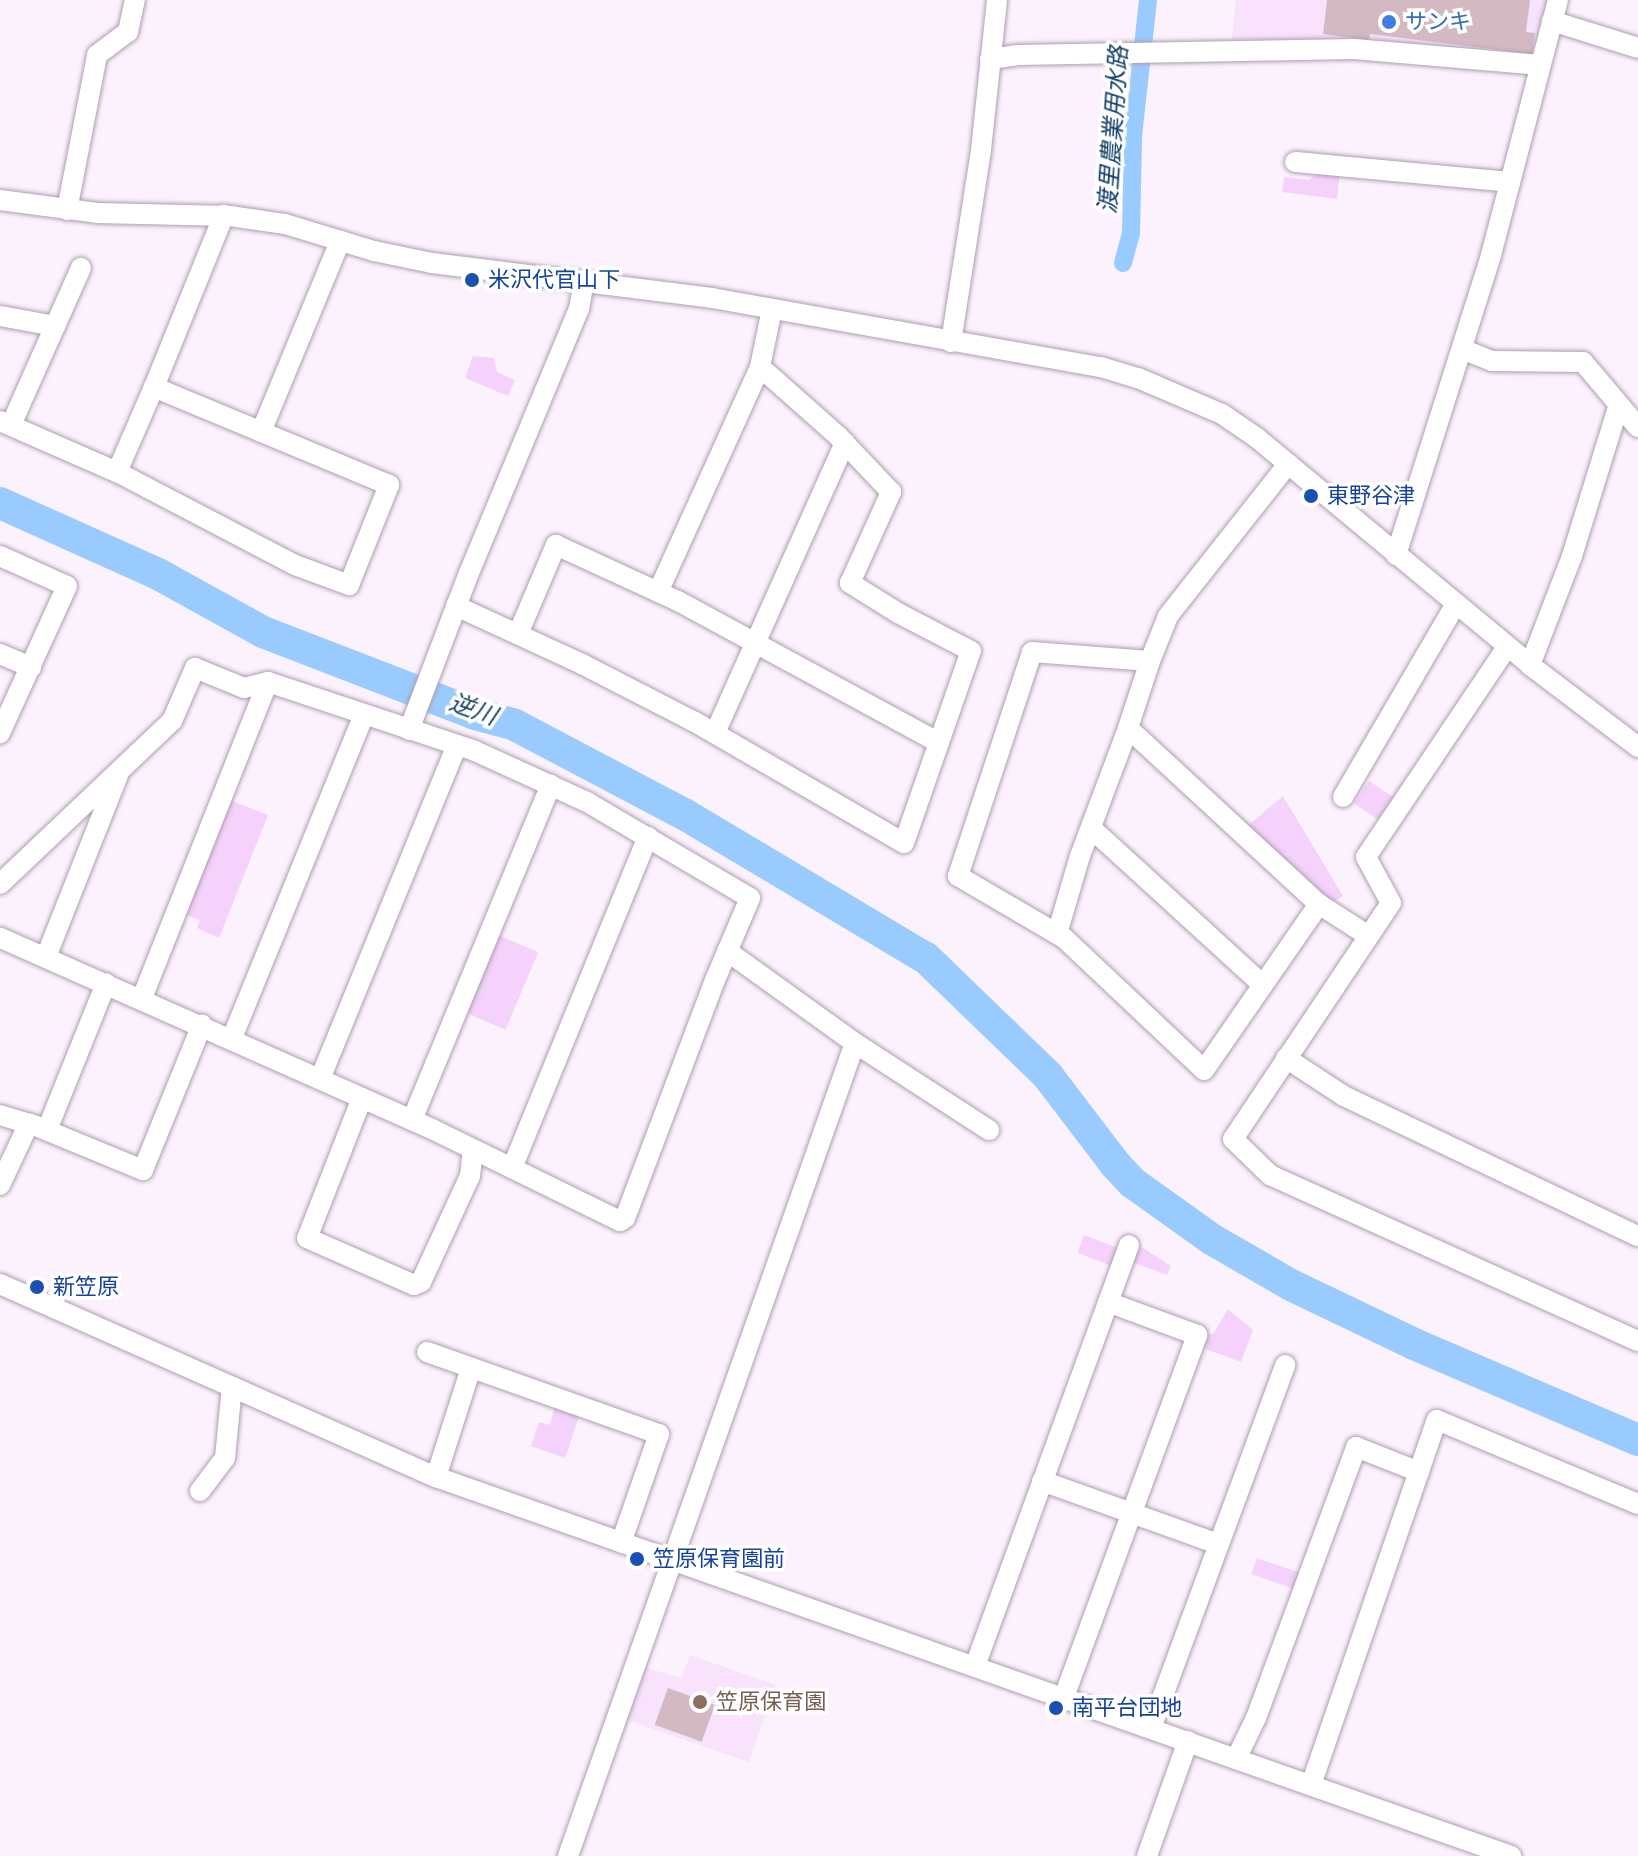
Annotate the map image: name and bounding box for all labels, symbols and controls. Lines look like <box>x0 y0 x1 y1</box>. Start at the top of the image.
place label: サンキ <box>1405 9 1471 35</box>
marker: サンキ <box>1380 13 1398 31</box>
water label: 渡里農業用水路 <box>1094 45 1134 215</box>
place label: 米沢代官山下 <box>488 267 620 293</box>
marker: 米沢代官山下 <box>463 271 481 289</box>
place label: 東野谷津 <box>1327 483 1415 509</box>
marker: 東野谷津 <box>1302 487 1320 505</box>
water label: 逆川 <box>446 688 500 732</box>
place label: 新笠原 <box>53 1274 119 1300</box>
marker: 新笠原 <box>28 1278 46 1296</box>
place label: 笠原保育園前 <box>653 1546 785 1572</box>
marker: 笠原保育園前 <box>628 1550 646 1568</box>
place label: 笠原保育園 <box>716 1689 826 1715</box>
marker: 笠原保育園 <box>691 1693 709 1711</box>
place label: 南平台団地 <box>1072 1695 1182 1721</box>
marker: 南平台団地 <box>1047 1699 1065 1717</box>

